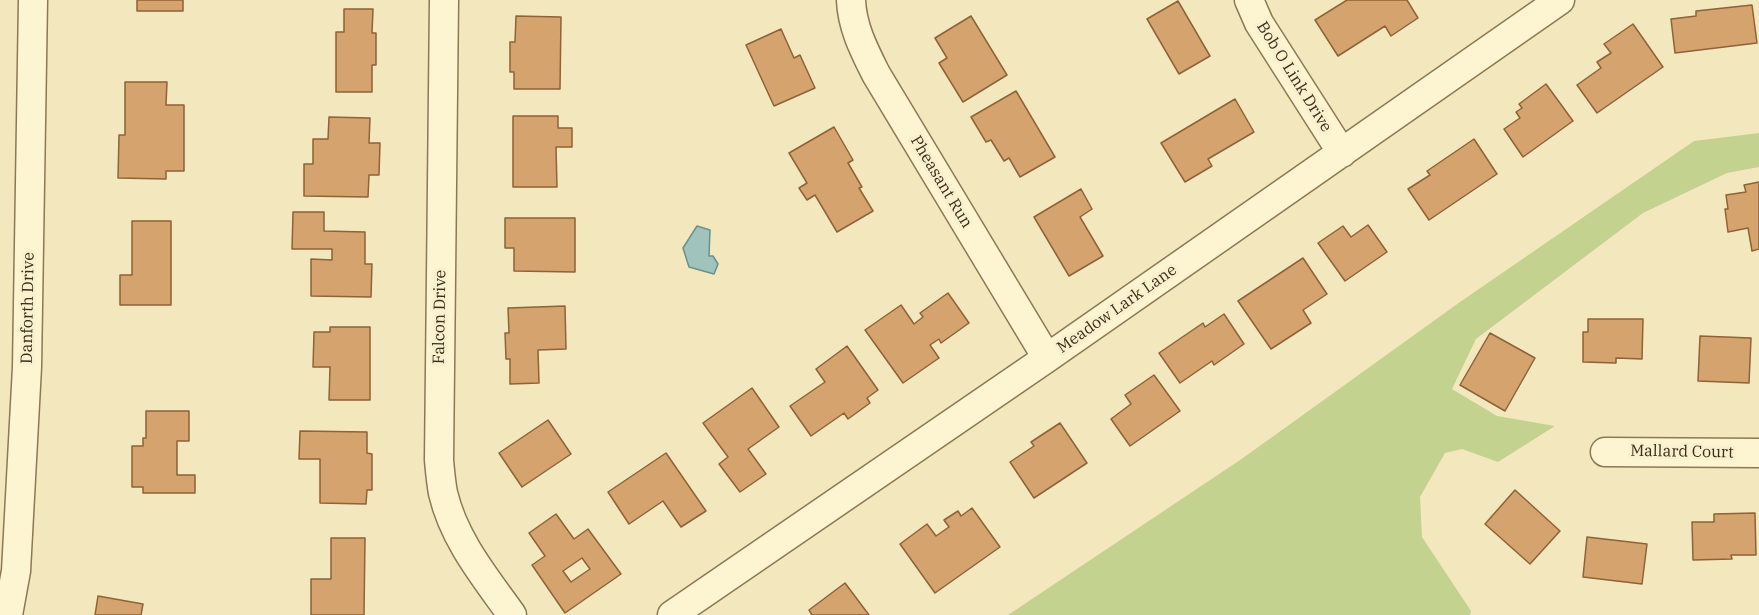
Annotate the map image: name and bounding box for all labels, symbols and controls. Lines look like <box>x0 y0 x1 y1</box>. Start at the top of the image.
street label: Bob O Link Drive <box>1252 18 1336 136</box>
street label: Pheasant Run <box>906 132 976 232</box>
street label: Danforth Drive <box>17 252 39 364</box>
street label: Meadow Lark Lane <box>1053 261 1181 357</box>
street label: Falcon Drive <box>430 270 450 364</box>
street label: Mallard Court <box>1630 441 1734 463</box>

